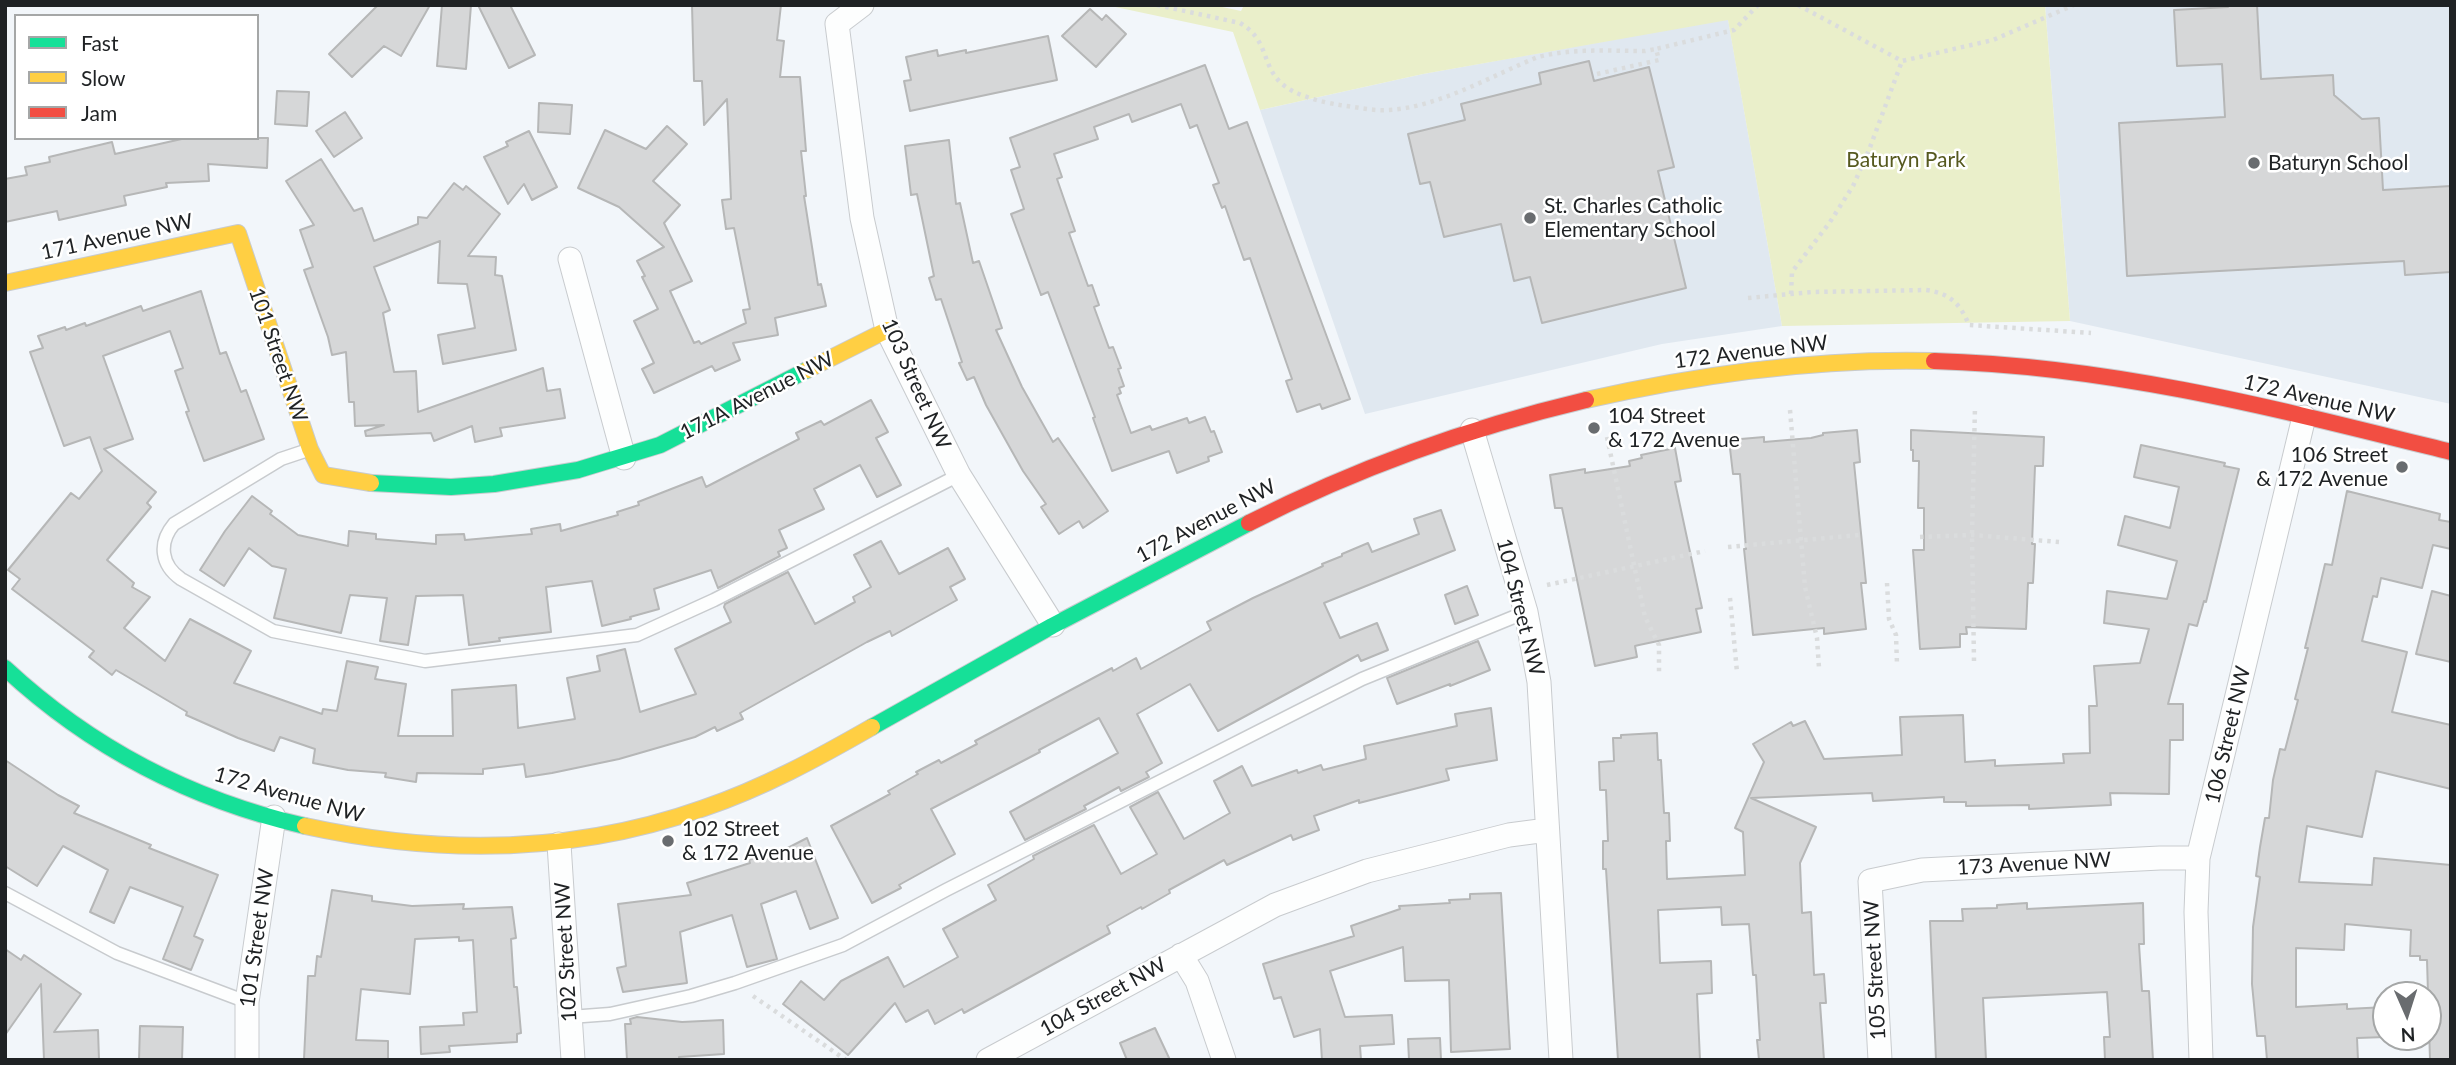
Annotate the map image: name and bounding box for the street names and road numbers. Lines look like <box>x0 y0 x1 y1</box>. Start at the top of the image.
street label: 171 Avenue NW <box>39 209 195 265</box>
street label: 101 Street NW <box>243 285 313 425</box>
street label: 103 Street NW <box>876 315 956 453</box>
street label: 172 Avenue NW <box>1673 330 1829 374</box>
street label: 171A Avenue NW <box>676 346 838 446</box>
street label: 172 Avenue NW <box>2241 369 2397 429</box>
street label: 172 Avenue NW <box>1132 474 1280 568</box>
street label: 104 Street NW <box>1491 536 1549 678</box>
street label: 106 Street NW <box>2200 664 2256 806</box>
street label: 172 Avenue NW <box>211 762 367 828</box>
street label: 173 Avenue NW <box>1956 847 2112 881</box>
street label: 101 Street NW <box>235 867 279 1009</box>
street label: 102 Street NW <box>550 881 582 1023</box>
street label: 105 Street NW <box>1859 899 1891 1041</box>
street label: 104 Street NW <box>1036 952 1170 1042</box>

